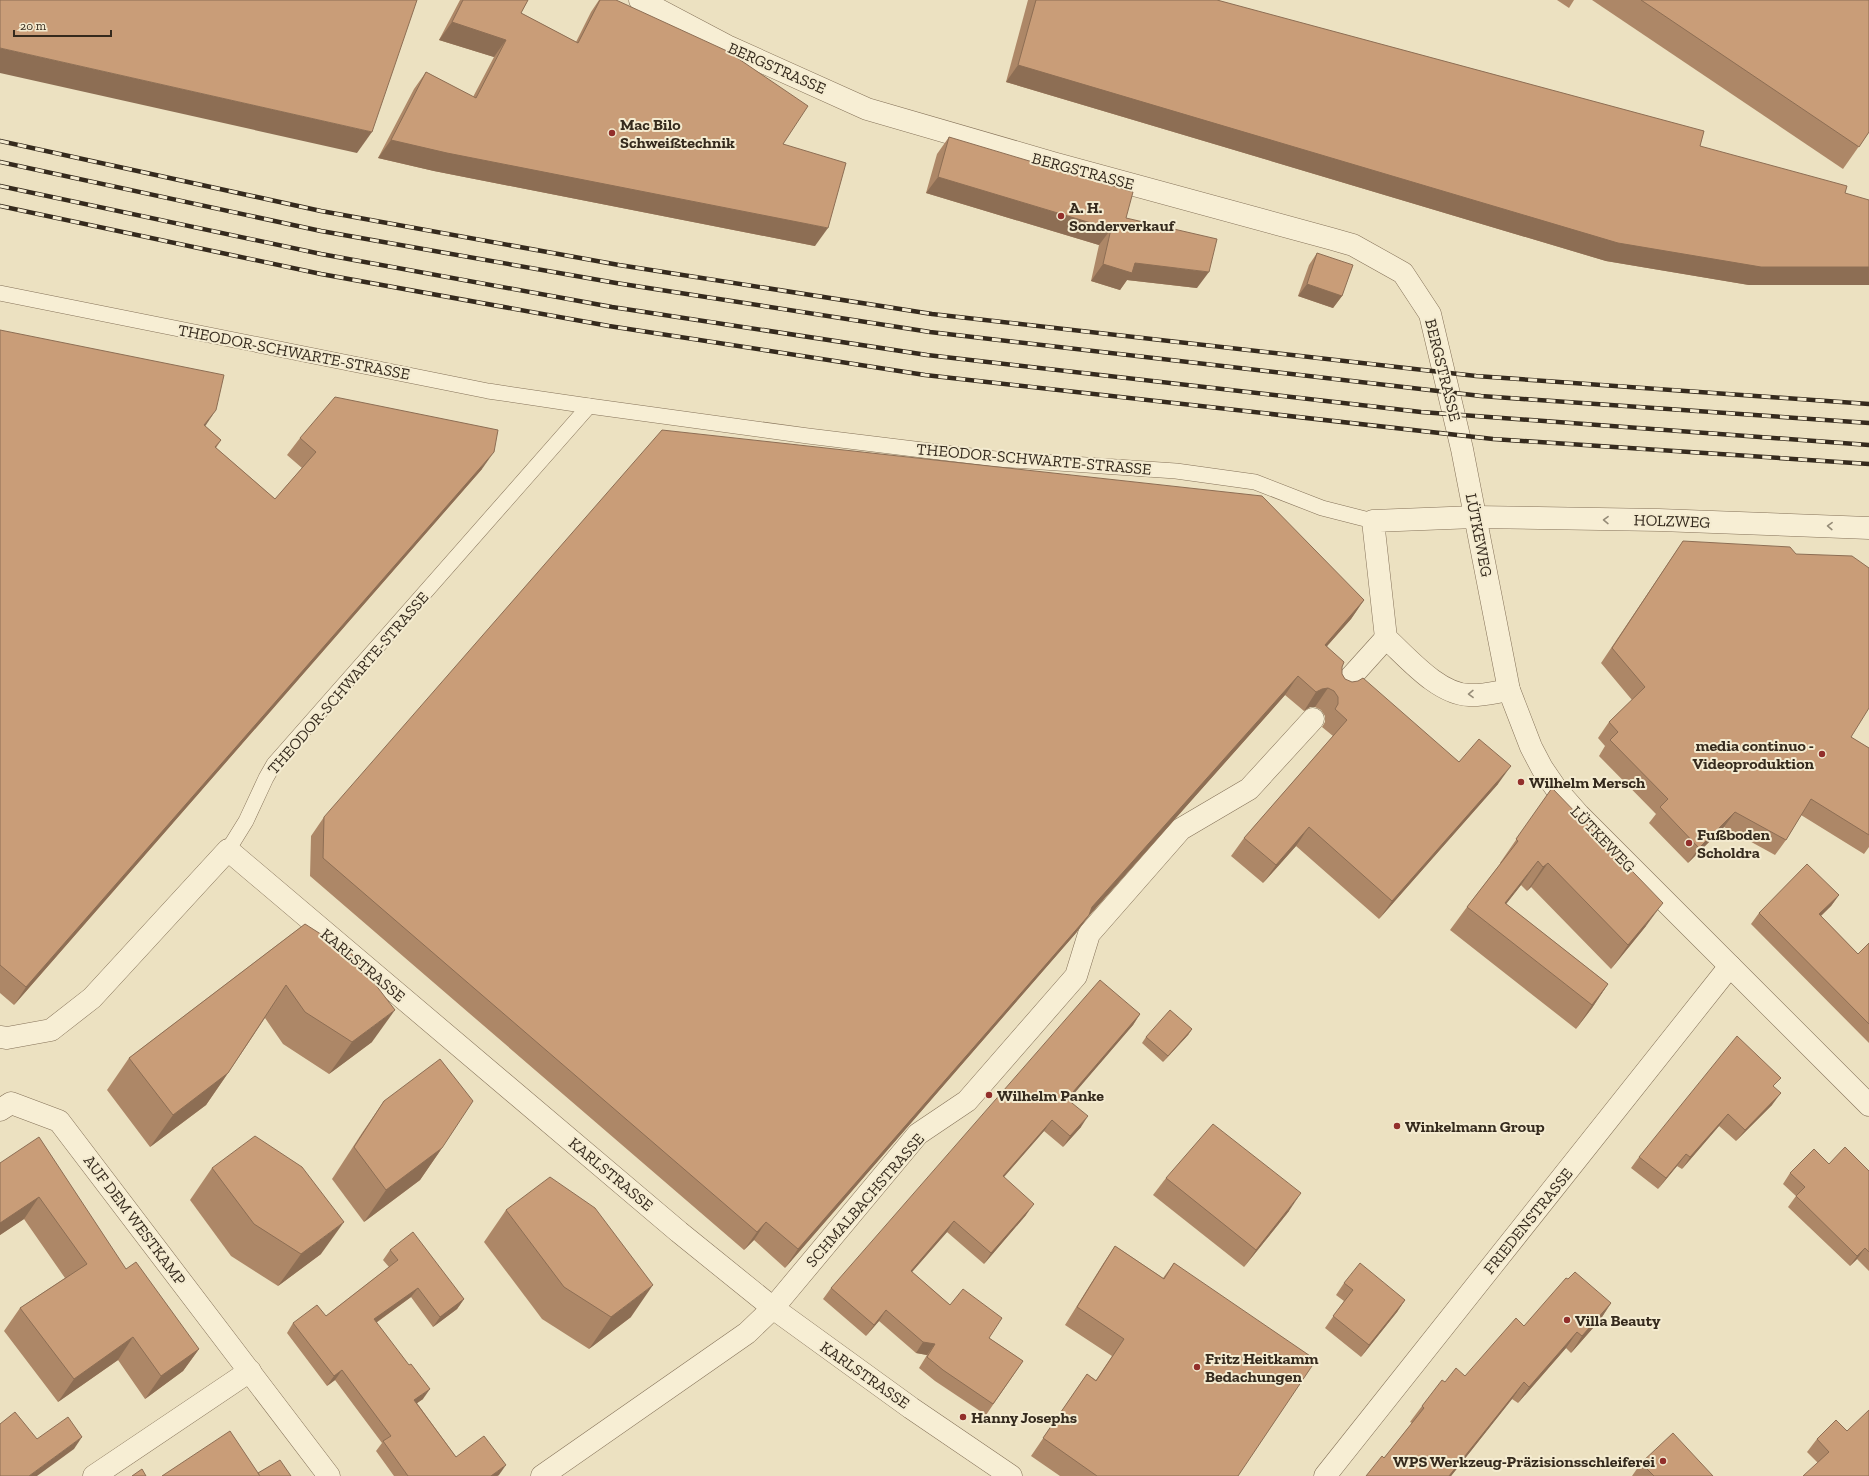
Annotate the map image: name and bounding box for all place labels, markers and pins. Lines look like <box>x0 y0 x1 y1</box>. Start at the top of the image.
place label: Mac Bilo Schweißtechnik <box>620 115 735 152</box>
marker: Mac Bilo Schweißtechnik <box>607 128 617 138</box>
place label: A. H. Sonderverkauf <box>1069 198 1176 235</box>
marker: A. H. Sonderverkauf <box>1056 211 1066 221</box>
place label: media continuo - Videoproduktion <box>1693 736 1814 773</box>
marker: media continuo - Videoproduktion <box>1817 749 1827 759</box>
place label: Wilhelm Mersch <box>1529 773 1646 792</box>
marker: Wilhelm Mersch <box>1516 777 1526 787</box>
place label: Fußboden Scholdra <box>1697 825 1770 862</box>
marker: Fußboden Scholdra <box>1684 838 1694 848</box>
place label: Wilhelm Panke <box>997 1086 1104 1105</box>
marker: Wilhelm Panke <box>984 1090 994 1100</box>
place label: Winkelmann Group <box>1405 1117 1545 1136</box>
marker: Winkelmann Group <box>1392 1121 1402 1131</box>
place label: Villa Beauty <box>1575 1311 1661 1330</box>
marker: Villa Beauty <box>1562 1315 1572 1325</box>
place label: Fritz Heitkamm Bedachungen <box>1205 1349 1319 1386</box>
marker: Fritz Heitkamm Bedachungen <box>1192 1362 1202 1372</box>
place label: Hanny Josephs <box>971 1408 1077 1427</box>
marker: Hanny Josephs <box>958 1412 968 1422</box>
place label: WPS Werkzeug-Präzisionsschleiferei <box>1393 1452 1655 1471</box>
marker: WPS Werkzeug-Präzisionsschleiferei <box>1658 1456 1668 1466</box>

